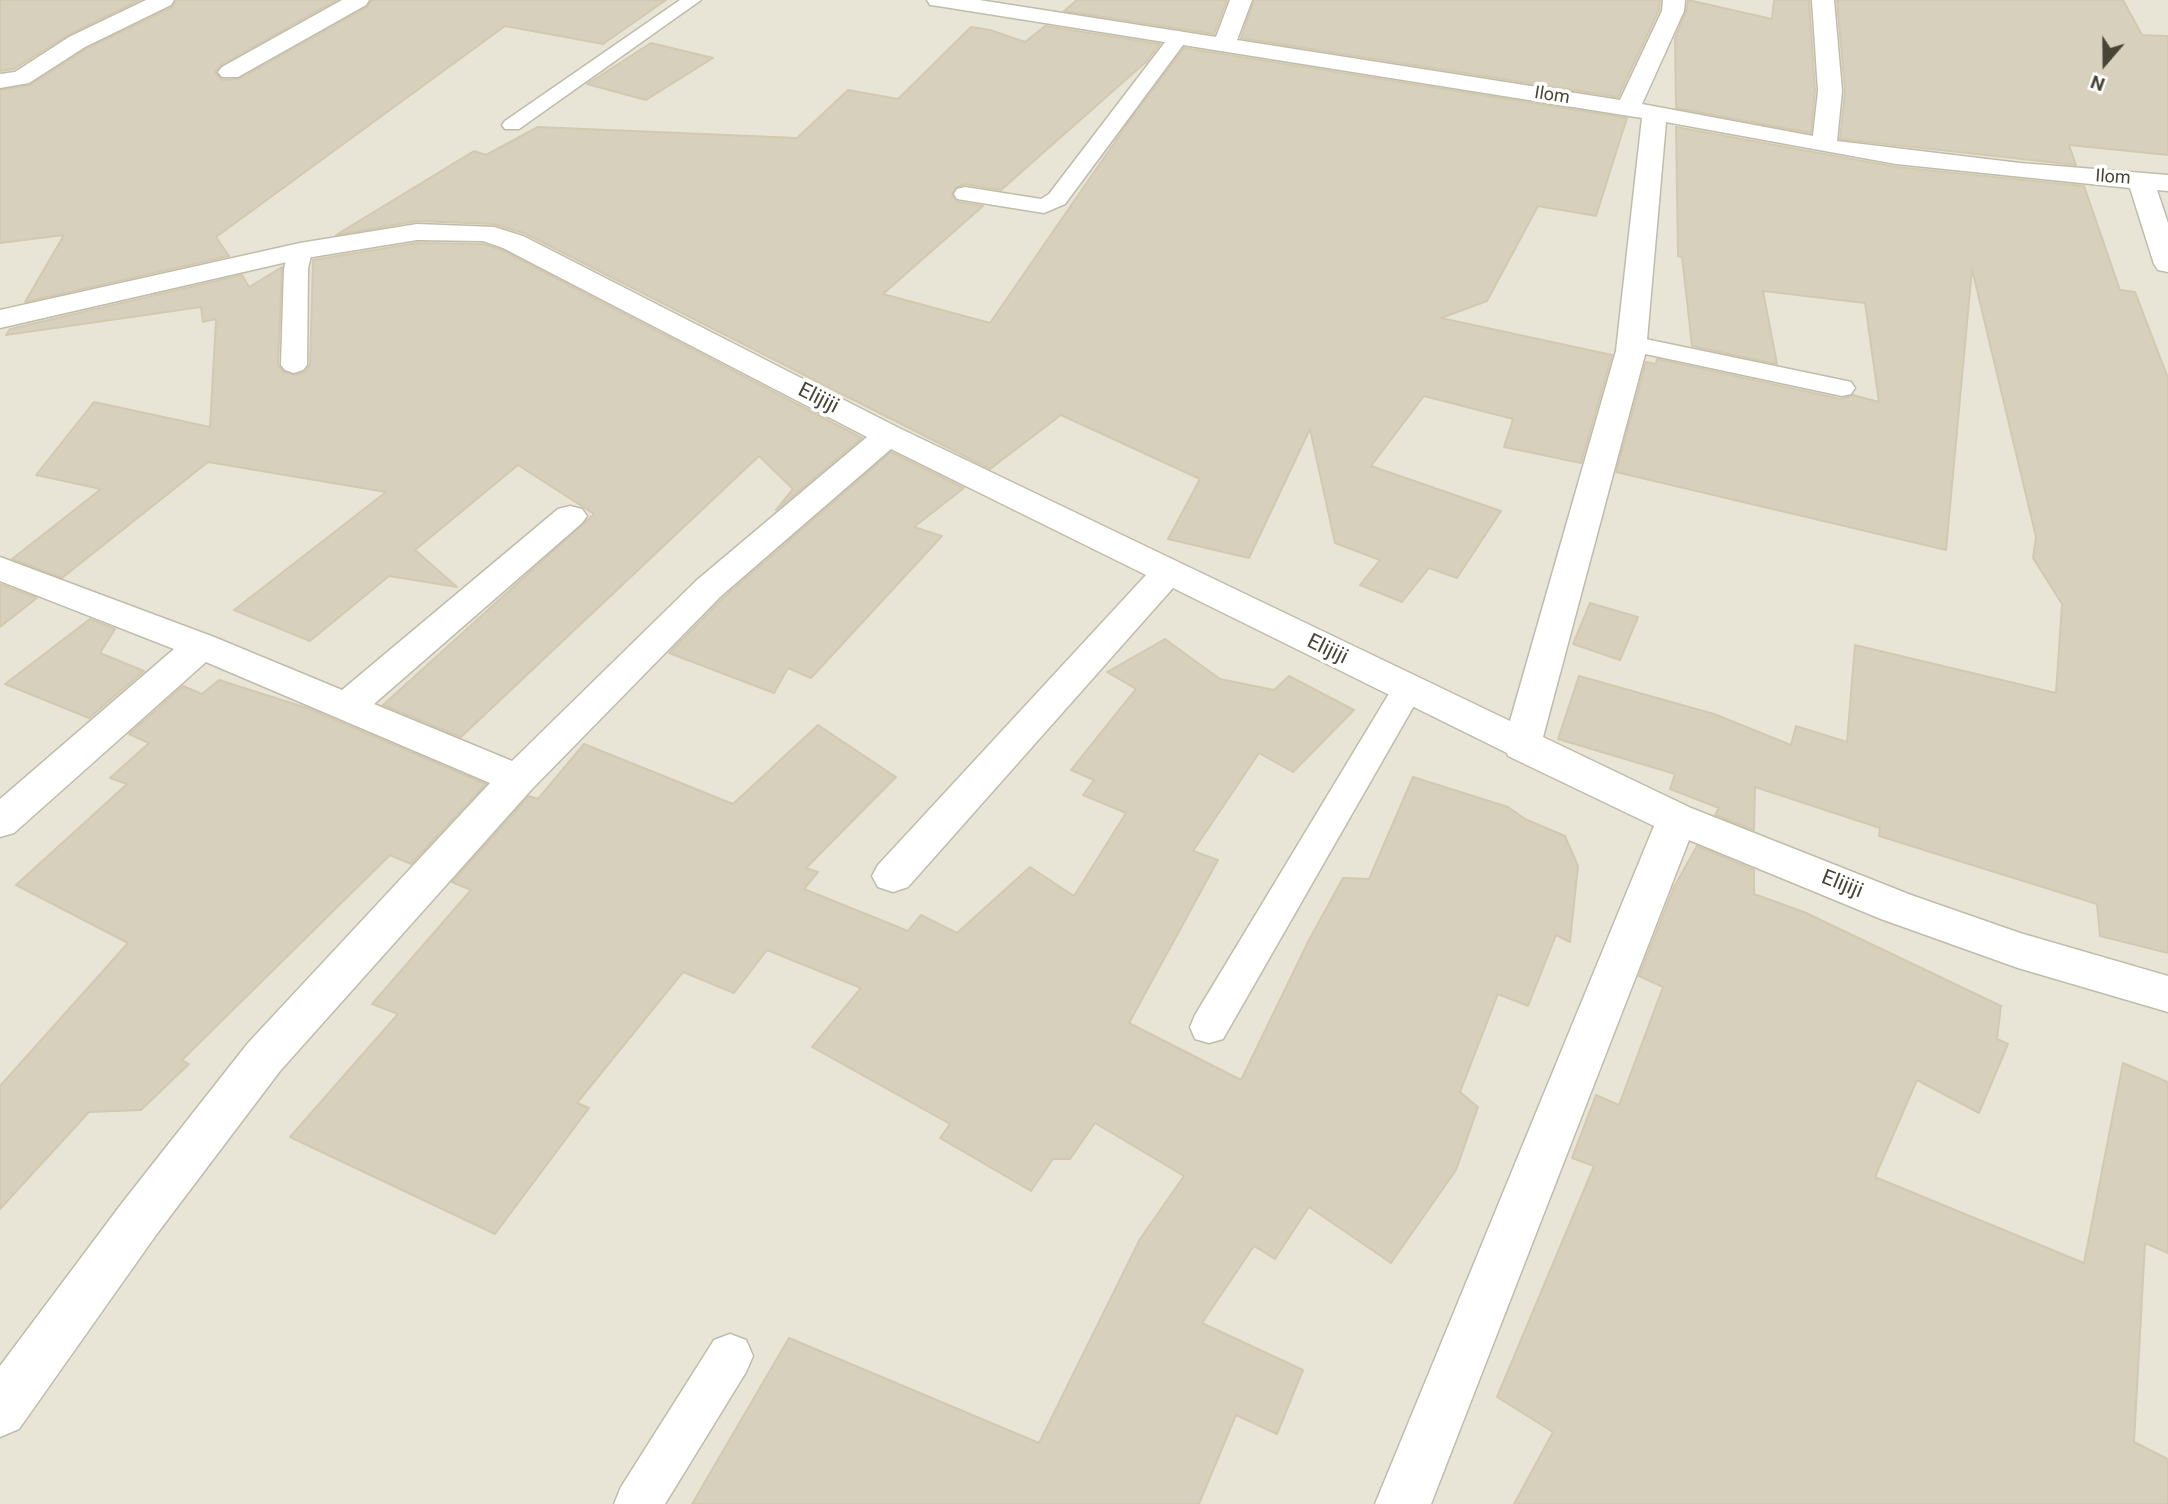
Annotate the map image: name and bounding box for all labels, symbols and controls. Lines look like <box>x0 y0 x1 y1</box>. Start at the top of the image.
north arrow <box>2070 28 2140 98</box>
text: N <box>2087 70 2108 96</box>
street label: Ilom <box>1533 83 1571 109</box>
street label: Ilom <box>2095 166 2131 190</box>
street label: Elijiji <box>793 378 843 420</box>
street label: Elijiji <box>1302 629 1352 671</box>
street label: Elijiji <box>1818 865 1866 905</box>

